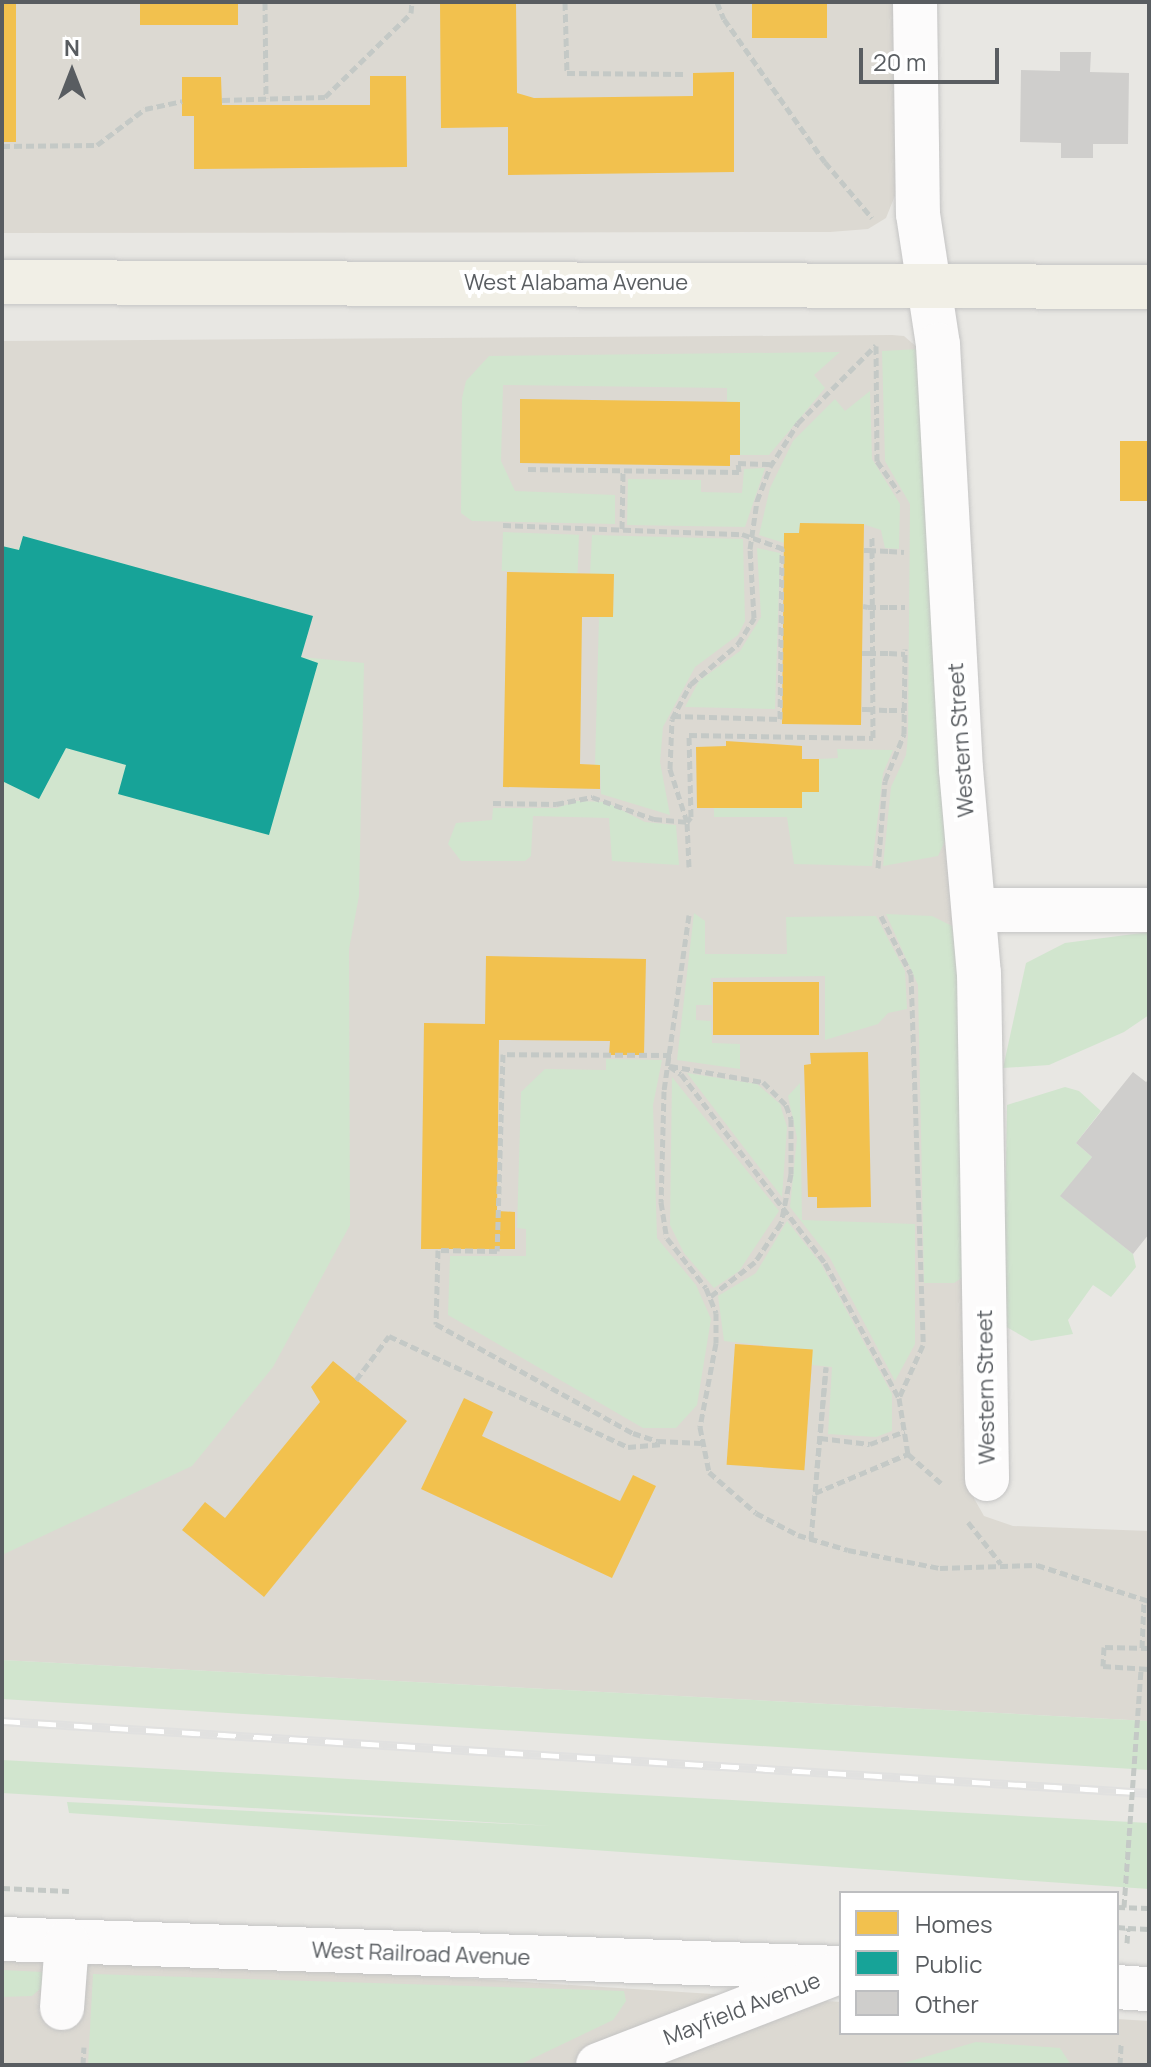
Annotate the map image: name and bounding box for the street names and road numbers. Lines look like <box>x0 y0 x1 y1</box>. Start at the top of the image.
street label: West Alabama Avenue <box>464 270 688 296</box>
street label: Western Street <box>942 662 980 818</box>
street label: Western Street <box>971 1309 1001 1465</box>
street label: West Railroad Avenue <box>311 1937 531 1971</box>
street label: Mayfield Avenue <box>660 1967 824 2051</box>

